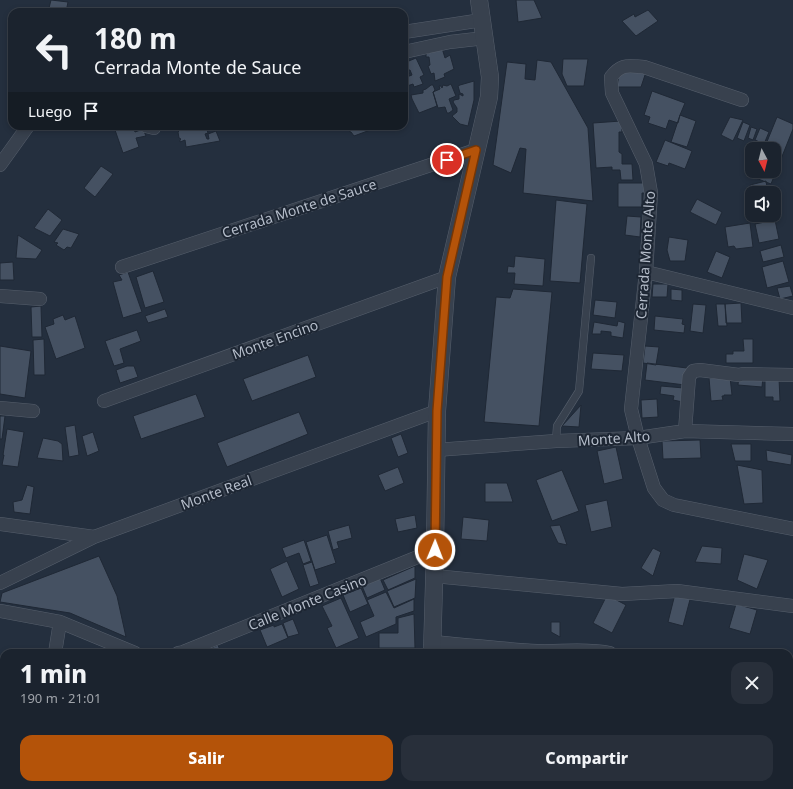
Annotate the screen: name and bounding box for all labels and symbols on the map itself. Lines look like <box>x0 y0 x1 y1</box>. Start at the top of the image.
north arrow <box>745 142 781 178</box>
pin <box>430 143 464 177</box>
street label: Cerrada Monte de Sauce <box>219 174 379 242</box>
street label: Cerrada Monte Alto <box>631 190 659 320</box>
street label: Monte Encino <box>229 315 321 363</box>
street label: Monte Alto <box>577 426 651 450</box>
street label: Monte Real <box>178 470 254 514</box>
position arrow <box>414 529 456 571</box>
street label: Calle Monte Casino <box>245 570 369 634</box>

